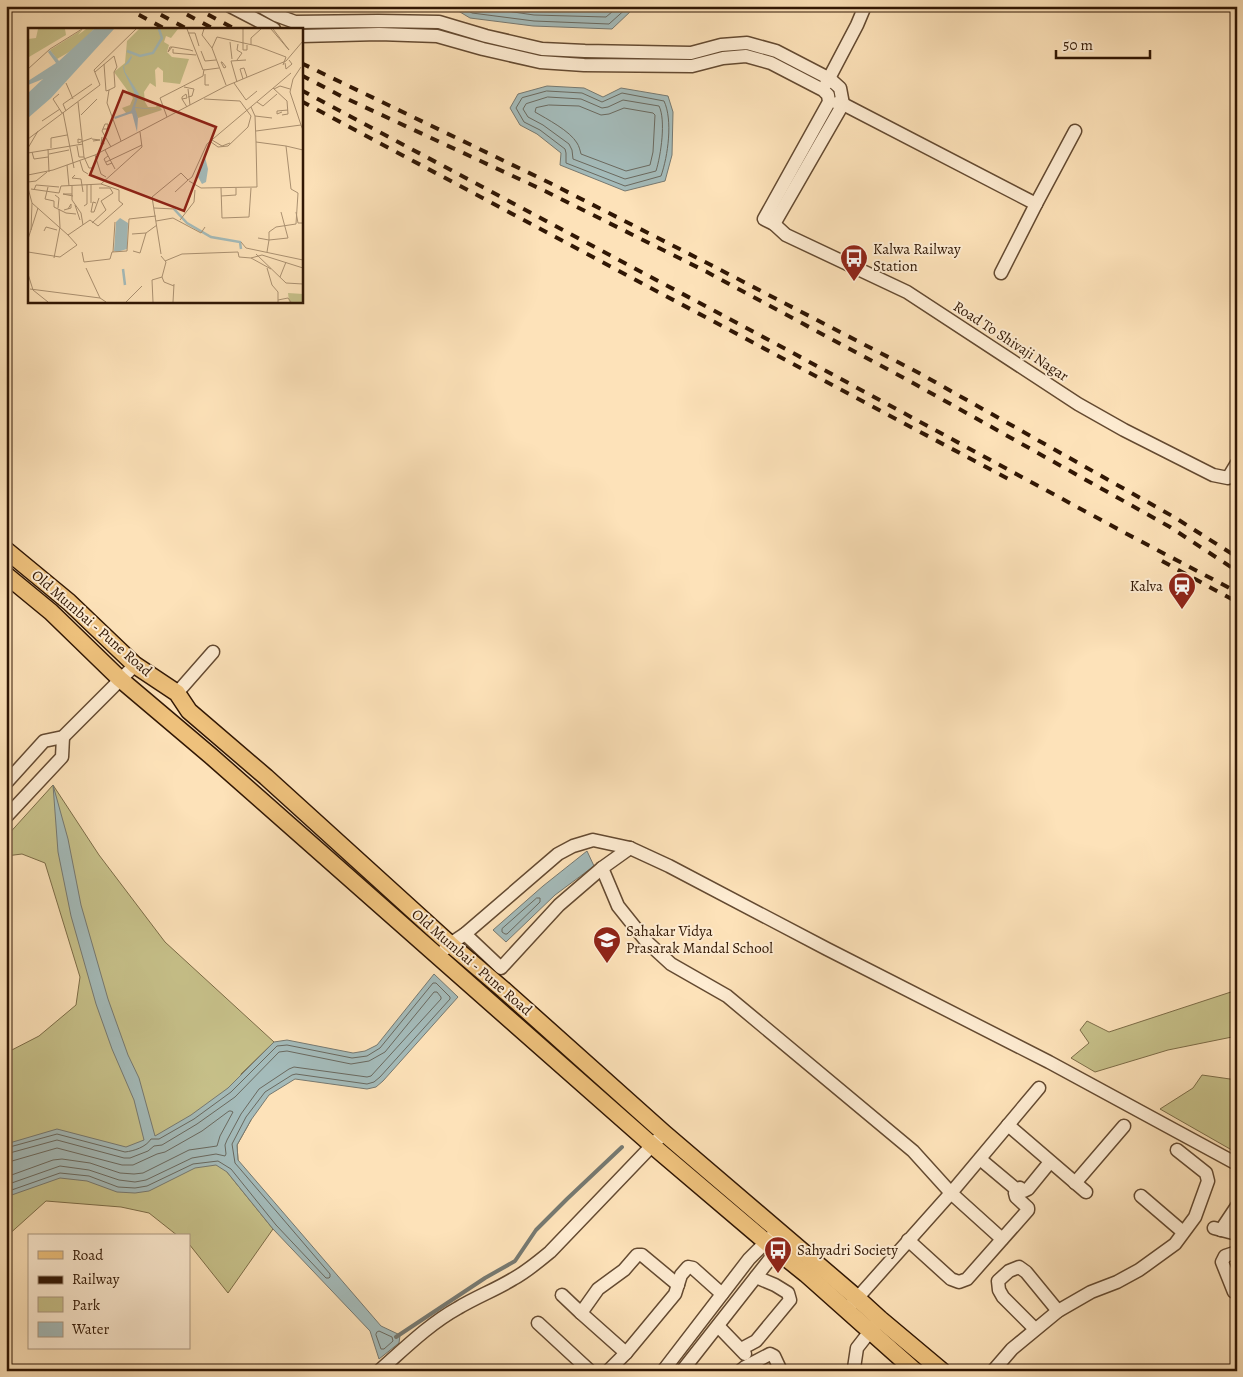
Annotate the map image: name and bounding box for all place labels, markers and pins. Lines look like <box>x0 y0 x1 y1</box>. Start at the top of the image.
place label: Kalwa Railway Station <box>873 239 961 276</box>
bus stop icon: Kalwa Railway Station <box>839 243 869 282</box>
station icon: Kalva <box>1167 571 1197 610</box>
place label: Kalva <box>1130 576 1163 596</box>
place label: Sahakar Vidya Prasarak Mandal School <box>626 921 773 958</box>
school or university icon: Sahakar Vidya Prasarak Mandal School <box>592 925 622 964</box>
bus stop icon: Sahyadri Society <box>763 1235 793 1274</box>
place label: Sahyadri Society <box>797 1240 898 1260</box>

